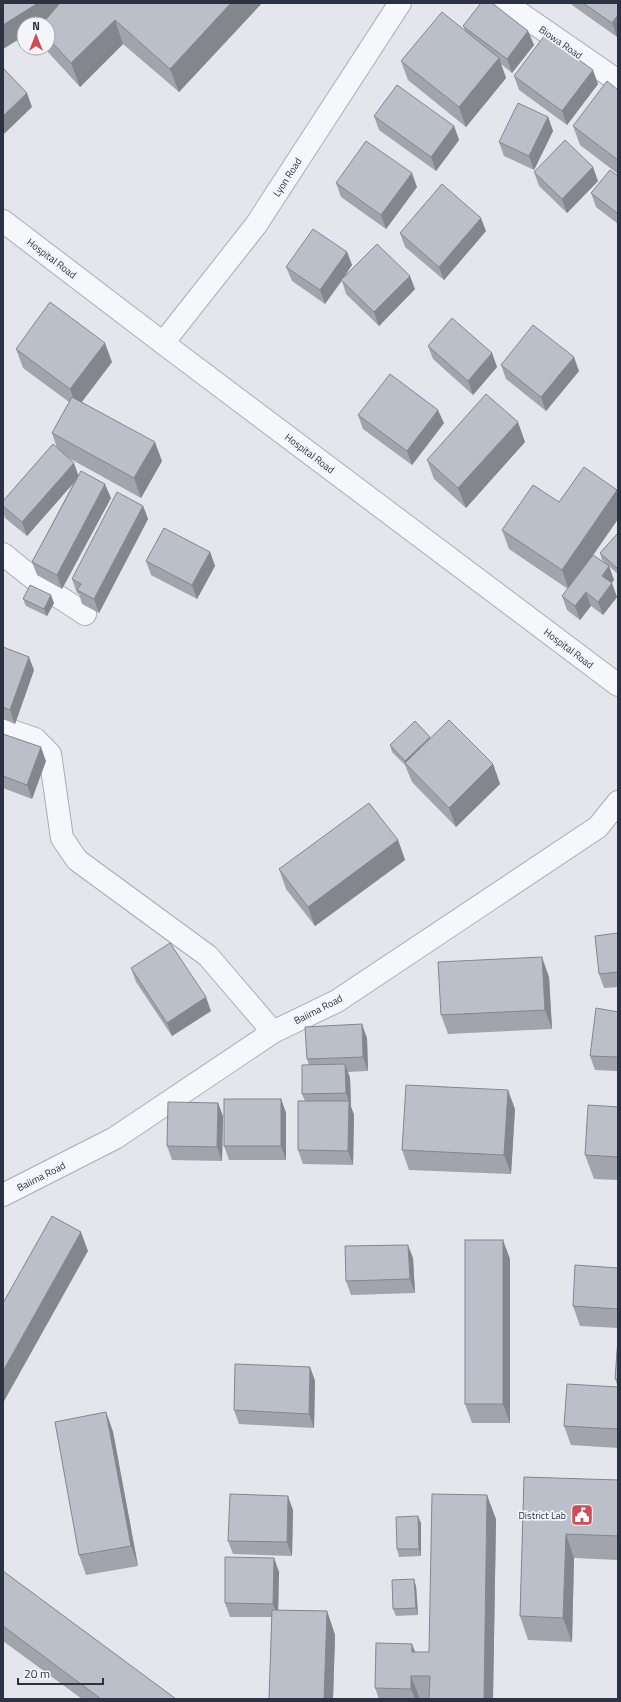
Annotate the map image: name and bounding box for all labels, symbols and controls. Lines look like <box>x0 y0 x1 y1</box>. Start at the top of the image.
north arrow <box>16 16 56 56</box>
text: N <box>32 18 40 34</box>
street label: Biowa Road <box>536 22 586 63</box>
street label: Lyon Road <box>269 155 306 200</box>
street label: Hospital Road <box>24 235 80 282</box>
street label: Hospital Road <box>282 430 338 477</box>
street label: Hospital Road <box>541 625 597 672</box>
street label: Baiima Road <box>291 991 345 1028</box>
street label: Baiima Road <box>14 1158 68 1195</box>
public building icon: District Lab <box>569 1502 595 1528</box>
place label: District Lab <box>518 1508 566 1523</box>
scale bar <box>18 1660 103 1686</box>
text: 20 m <box>24 1664 50 1683</box>

